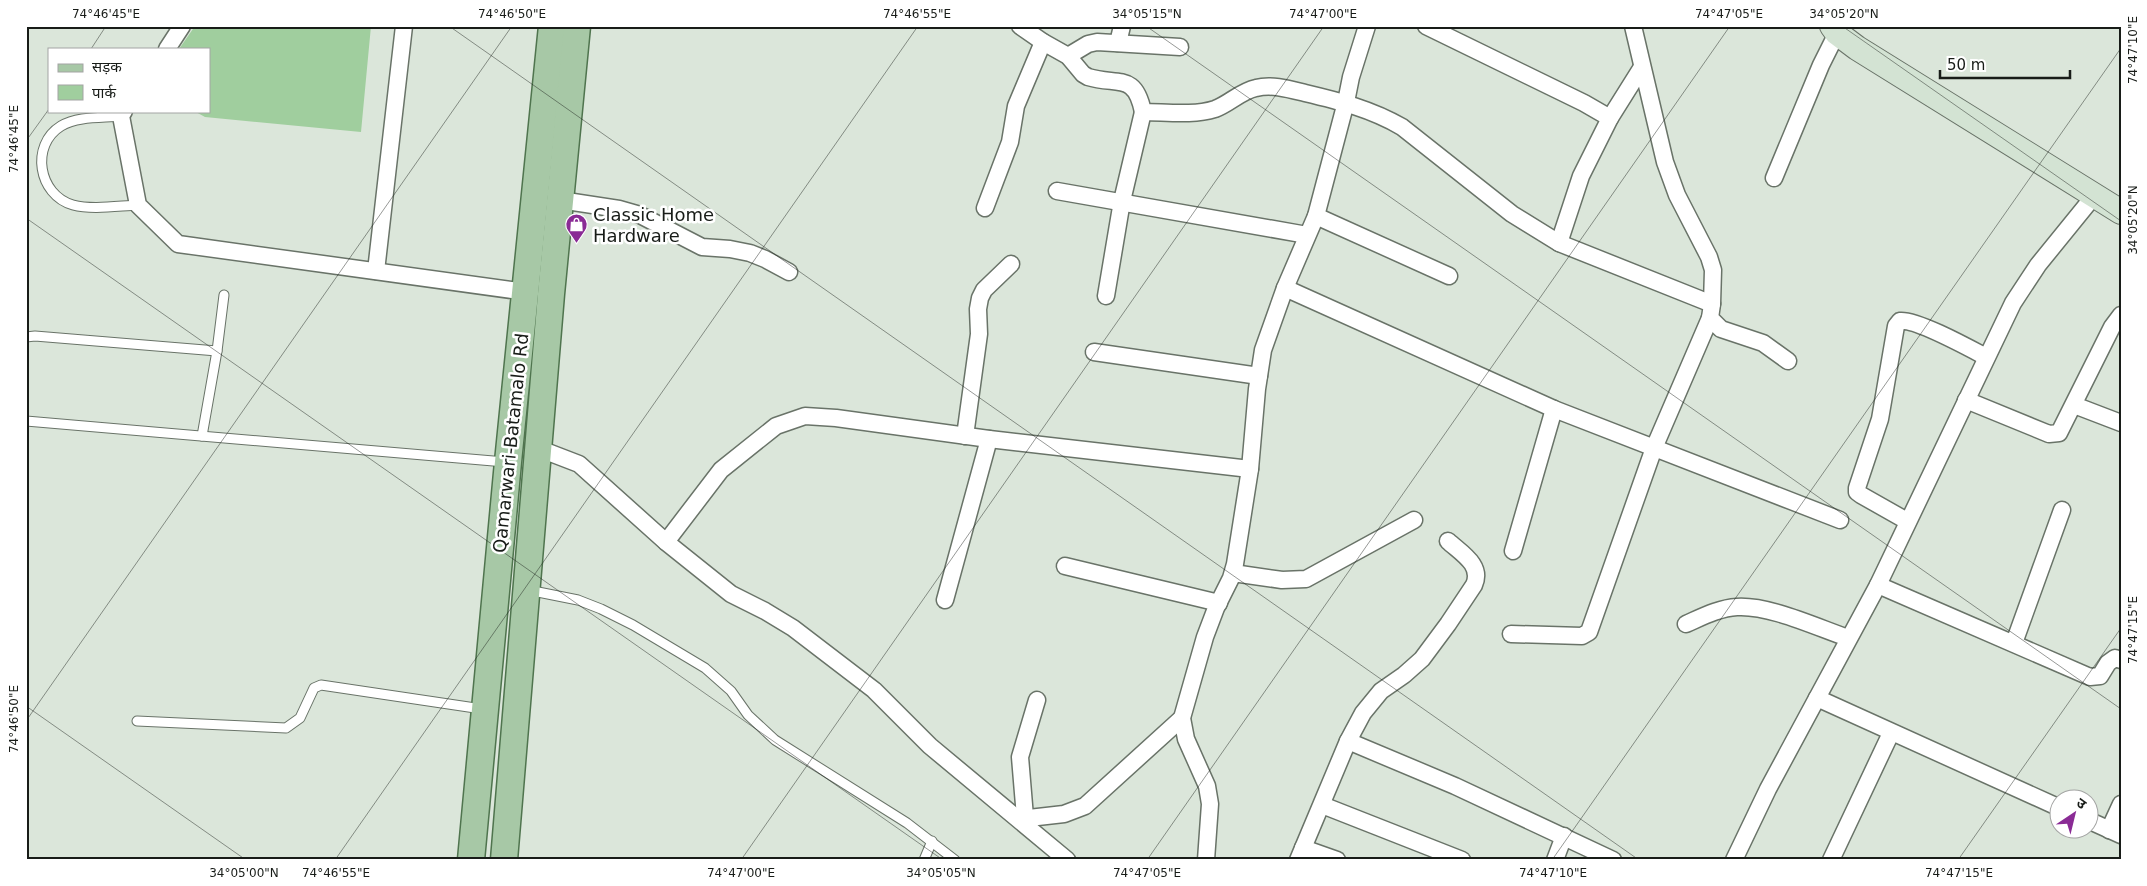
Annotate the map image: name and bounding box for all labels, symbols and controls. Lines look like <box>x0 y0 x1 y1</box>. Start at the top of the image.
text: 74°46'45"E <box>72 7 140 21</box>
text: 74°46'50"E <box>478 7 546 21</box>
text: 74°46'55"E <box>883 7 951 21</box>
text: 34°05'15"N <box>1112 7 1182 21</box>
text: 74°47'00"E <box>1289 7 1357 21</box>
text: 74°47'05"E <box>1695 7 1763 21</box>
text: 34°05'20"N <box>1809 7 1879 21</box>
text: 74°47'10"E <box>2126 16 2140 84</box>
legend <box>48 48 210 112</box>
scale bar <box>1940 48 2070 80</box>
text: 50 m <box>1947 56 1985 74</box>
text: सड़क <box>92 58 122 76</box>
text: पार्क <box>92 84 116 102</box>
text: 74°46'45"E <box>7 105 21 173</box>
text: 34°05'20"N <box>2126 185 2140 255</box>
place label: Classic Home Hardware <box>593 204 714 246</box>
shop icon: Classic Home Hardware <box>565 213 589 244</box>
street label: Qamarwari-Batamalo Rd <box>489 332 532 554</box>
text: 74°47'15"E <box>2126 596 2140 664</box>
text: 74°46'50"E <box>7 685 21 753</box>
north arrow <box>2050 788 2100 838</box>
text: उ <box>2074 794 2090 813</box>
text: 34°05'00"N <box>209 866 279 880</box>
text: 74°46'55"E <box>302 866 370 880</box>
text: 74°47'00"E <box>707 866 775 880</box>
text: 34°05'05"N <box>906 866 976 880</box>
text: 74°47'05"E <box>1113 866 1181 880</box>
text: 74°47'10"E <box>1519 866 1587 880</box>
text: 74°47'15"E <box>1925 866 1993 880</box>

